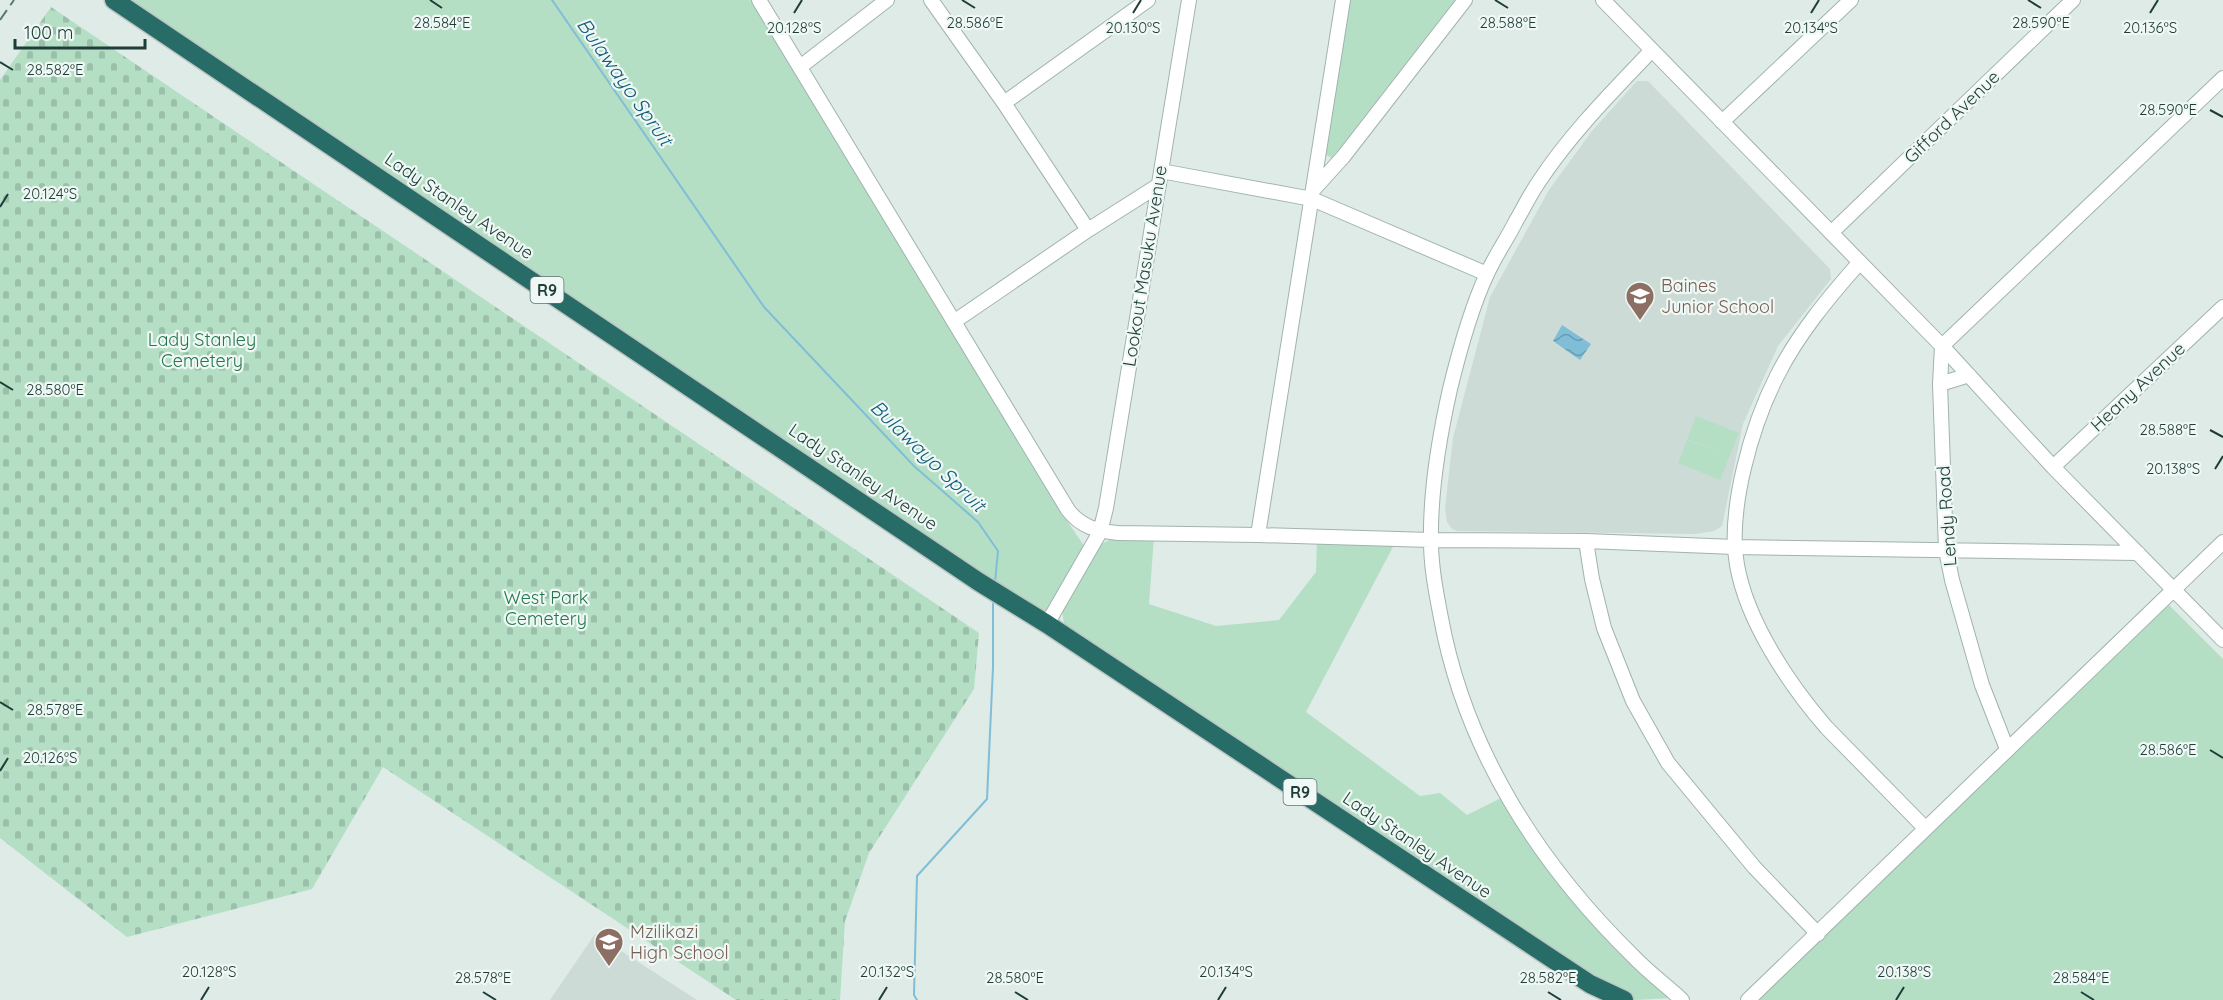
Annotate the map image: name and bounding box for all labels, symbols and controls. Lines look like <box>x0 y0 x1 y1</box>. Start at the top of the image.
scale bar <box>15 12 146 50</box>
text: 28.584°E <box>414 13 470 32</box>
water label: Bulawayo Spruit <box>572 13 680 152</box>
text: 28.586°E <box>947 13 1003 32</box>
text: 28.588°E <box>1479 13 1537 32</box>
text: 28.590°E <box>2012 13 2070 32</box>
text: 20.128°S <box>767 18 821 37</box>
text: 20.130°S <box>1105 18 1161 37</box>
text: 20.134°S <box>1784 18 1838 37</box>
text: 20.136°S <box>2123 18 2177 37</box>
text: 100 m <box>24 21 73 44</box>
text: 28.582°E <box>26 60 84 79</box>
street label: Gifford Avenue <box>1899 65 2004 168</box>
text: 28.590°E <box>2139 100 2197 119</box>
street label: Lady Stanley Avenue <box>380 147 538 264</box>
street label: Lookout Masuku Avenue <box>1117 164 1172 368</box>
text: 20.124°S <box>23 184 77 203</box>
place label: Baines Junior School <box>1661 274 1774 318</box>
road number: R9 <box>530 277 564 303</box>
school or university icon: Baines Junior School <box>1624 280 1656 322</box>
park label: Lady Stanley Cemetery <box>148 328 256 372</box>
street label: Heany Avenue <box>2086 337 2190 436</box>
text: 28.580°E <box>26 380 84 399</box>
water label: Bulawayo Spruit <box>866 394 993 518</box>
street label: Lady Stanley Avenue <box>784 418 942 535</box>
text: 28.588°E <box>2139 420 2197 439</box>
text: 20.138°S <box>2146 459 2200 478</box>
street label: Lendy Road <box>1932 465 1961 567</box>
park label: West Park Cemetery <box>504 586 588 630</box>
text: 28.578°E <box>27 700 83 719</box>
text: 28.586°E <box>2140 740 2196 759</box>
text: 20.126°S <box>23 748 77 767</box>
road number: R9 <box>1284 779 1316 805</box>
street label: Lady Stanley Avenue <box>1338 786 1496 903</box>
place label: Mzilikazi High School <box>630 920 729 964</box>
school or university icon: Mzilikazi High School <box>593 926 625 968</box>
text: 20.128°S <box>182 962 236 981</box>
text: 20.132°S <box>860 962 914 981</box>
text: 20.134°S <box>1199 962 1253 981</box>
text: 20.138°S <box>1877 962 1931 981</box>
text: 28.578°E <box>455 968 511 987</box>
text: 28.580°E <box>986 968 1044 987</box>
text: 28.582°E <box>1519 968 1577 987</box>
text: 28.584°E <box>2053 968 2109 987</box>

